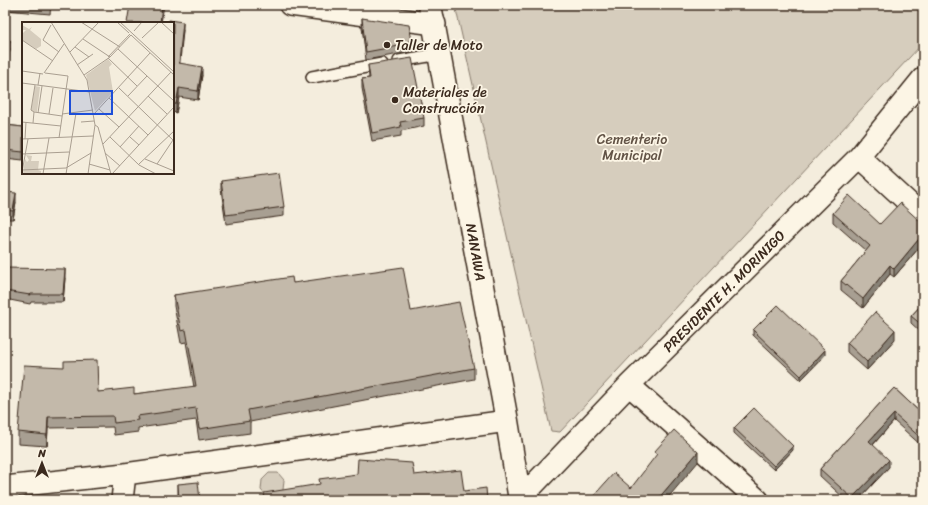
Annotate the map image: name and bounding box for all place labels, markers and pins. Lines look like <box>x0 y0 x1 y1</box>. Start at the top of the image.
place label: Taller de Moto <box>395 33 483 58</box>
marker: Taller de Moto <box>382 40 392 50</box>
place label: Materiales de Construcción <box>403 80 487 121</box>
marker: Materiales de Construcción <box>390 95 400 105</box>

